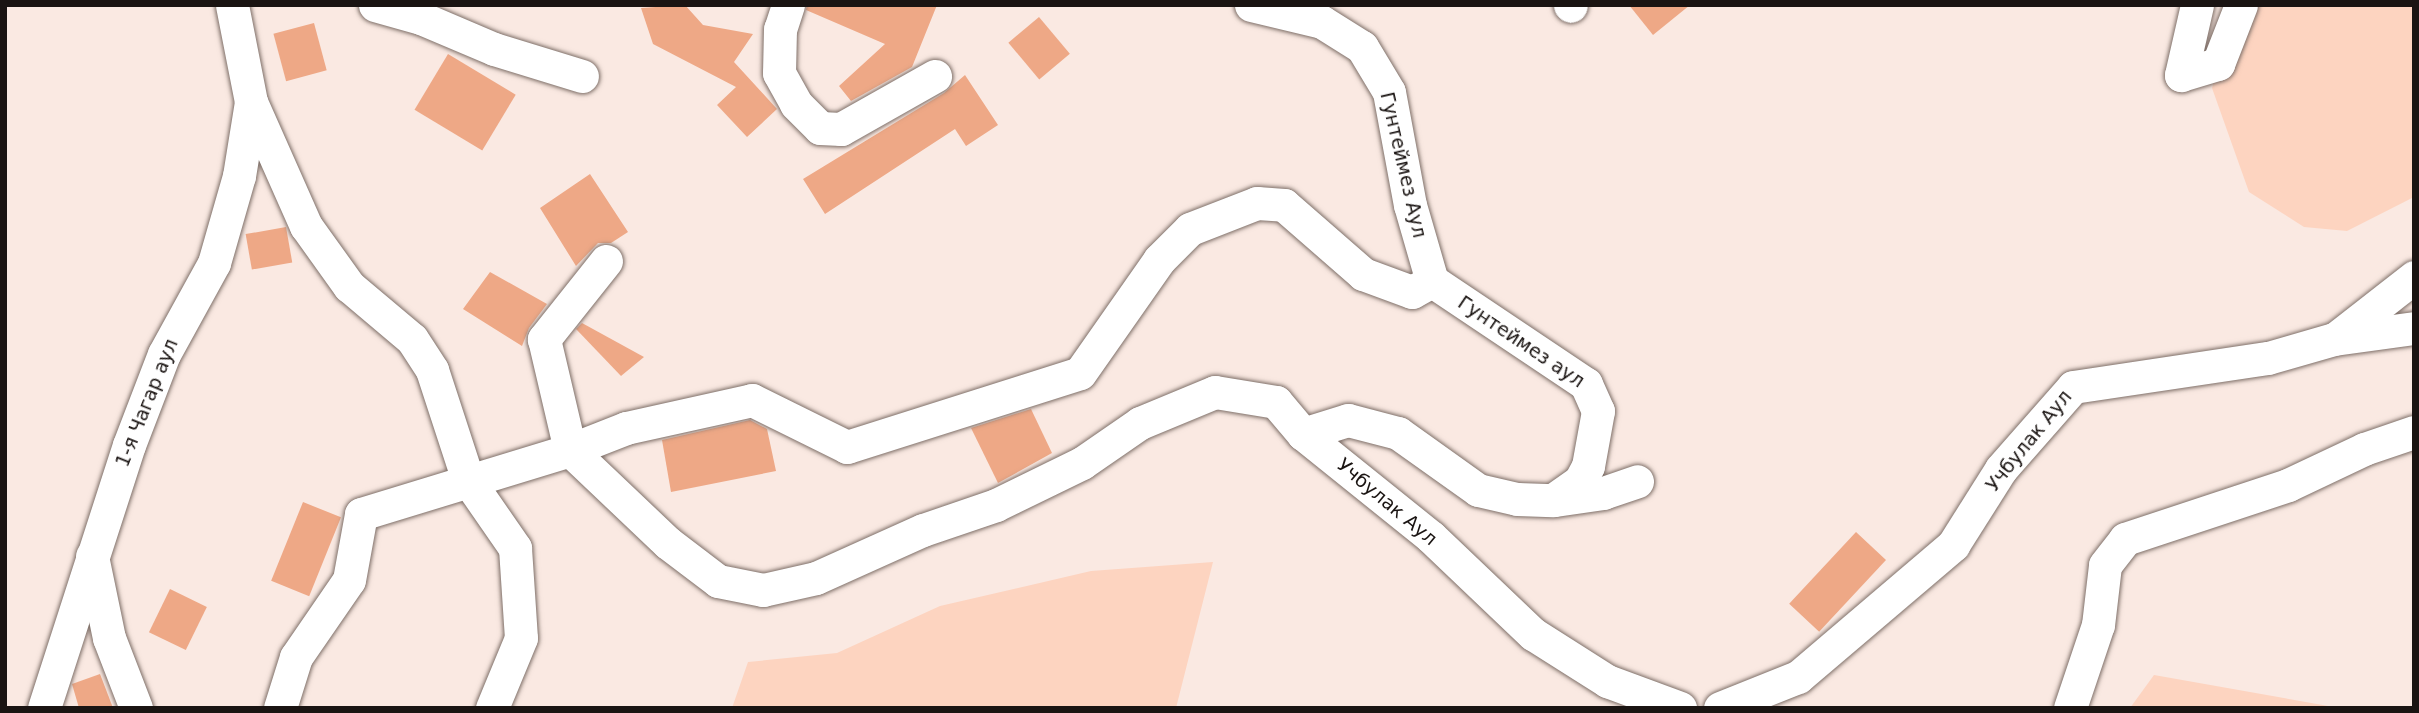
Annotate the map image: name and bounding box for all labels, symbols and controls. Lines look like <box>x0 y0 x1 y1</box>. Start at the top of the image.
street label: Гунтеймез Аул <box>1375 90 1431 240</box>
street label: Гунтеймез аул <box>1453 291 1589 393</box>
street label: 1-я Чагар аул <box>111 336 183 470</box>
street label: Учбулак Аул <box>1981 386 2077 496</box>
street label: Учбулак Аул <box>1332 454 1442 550</box>

